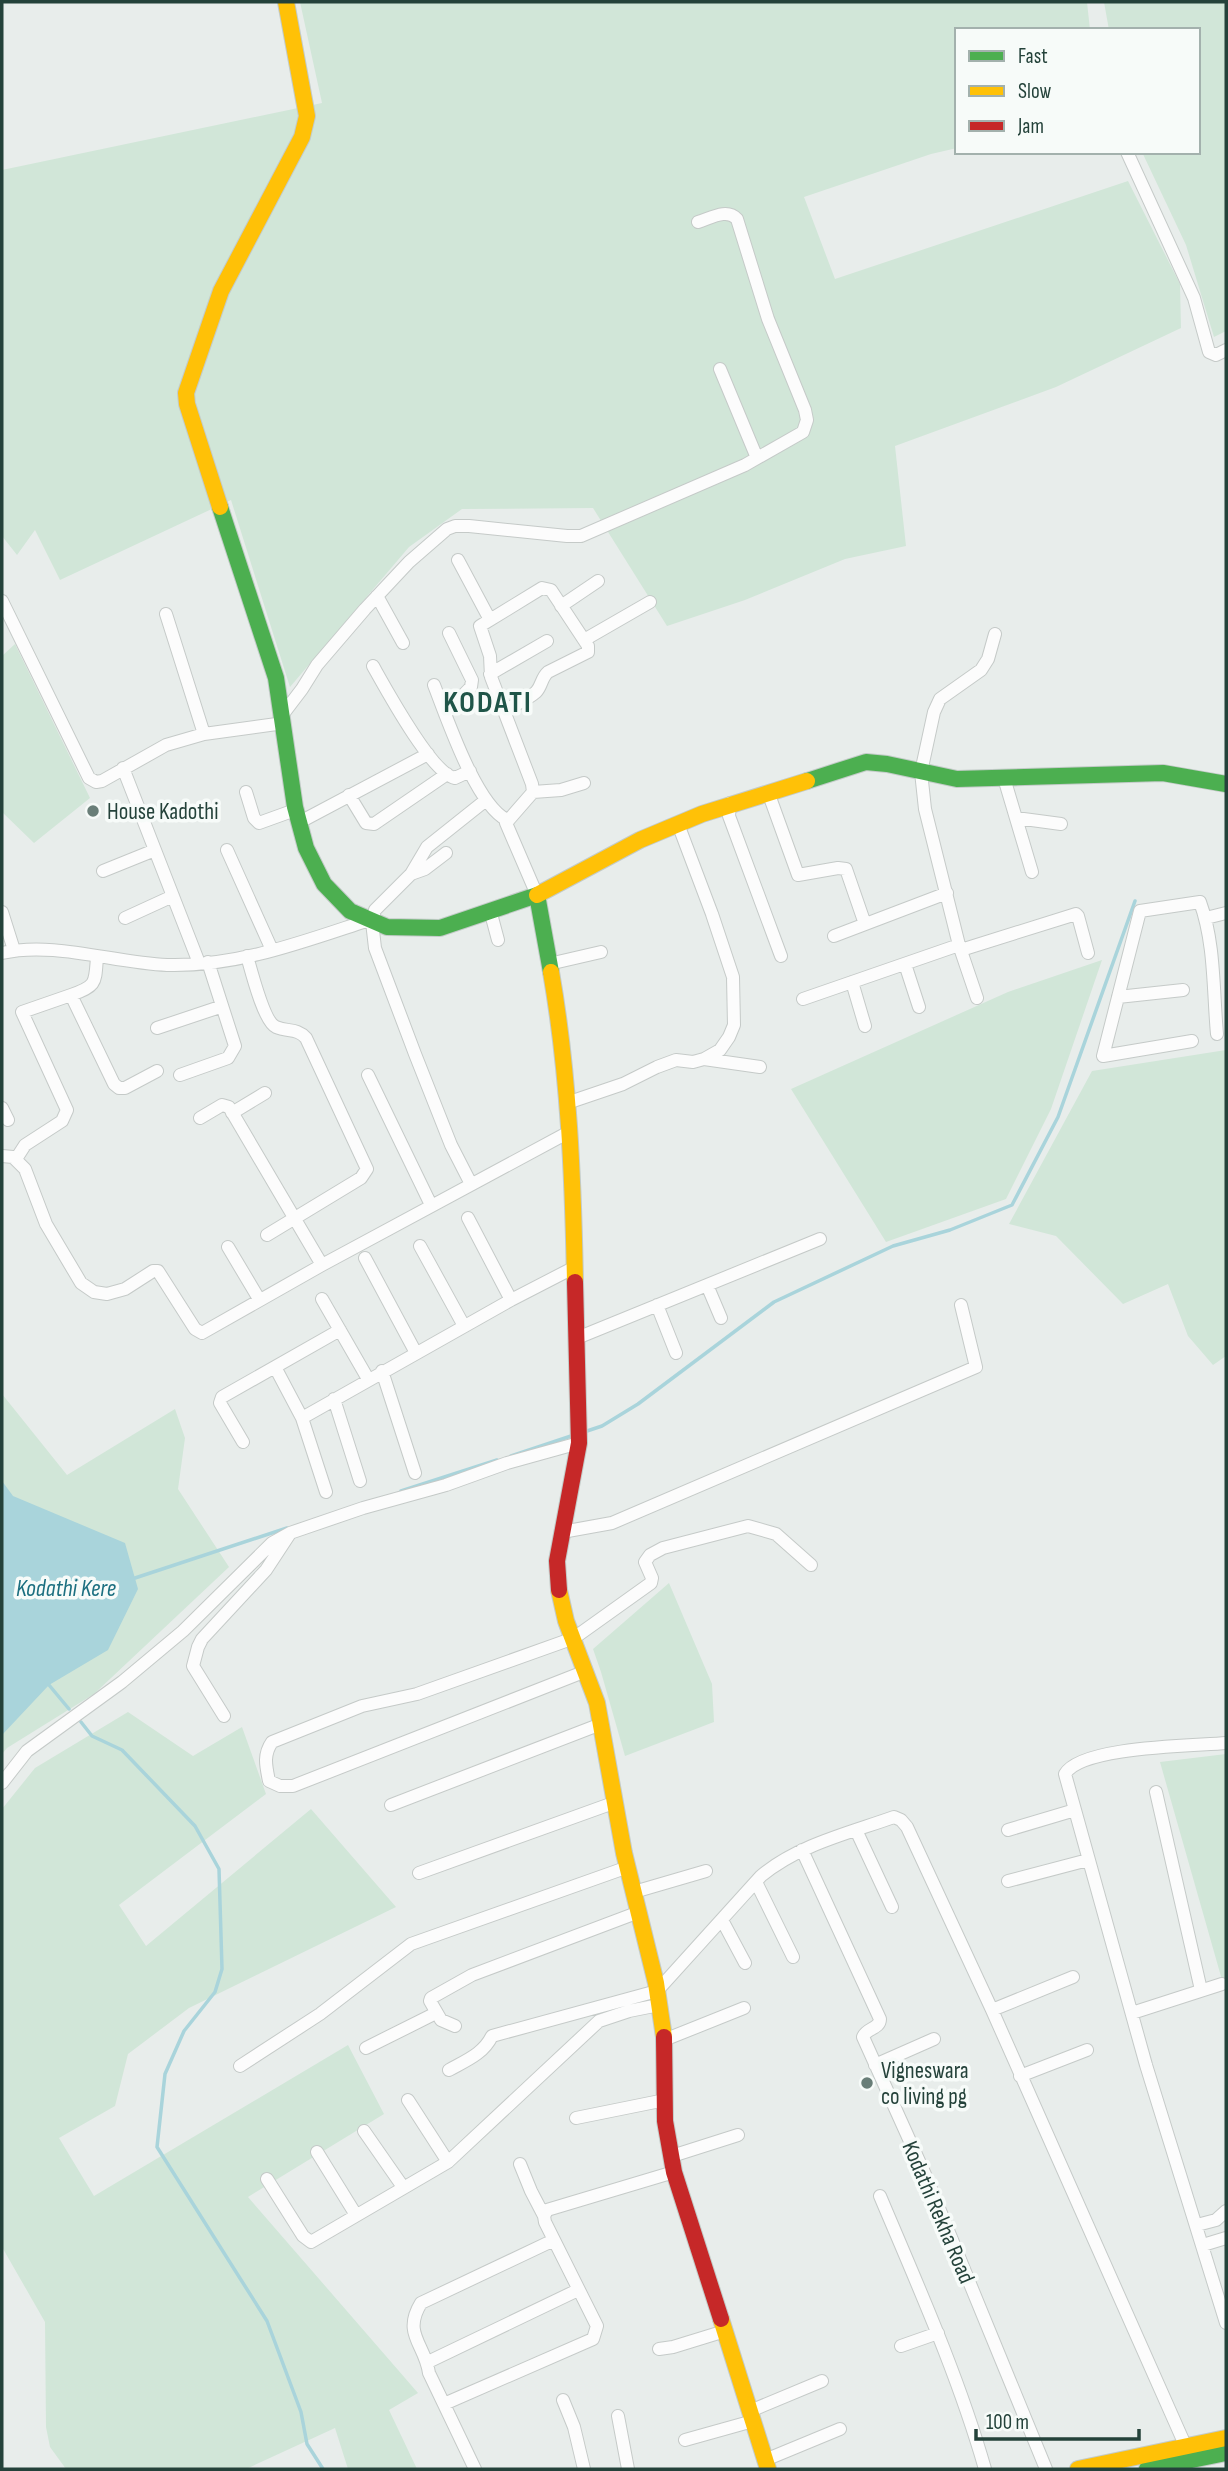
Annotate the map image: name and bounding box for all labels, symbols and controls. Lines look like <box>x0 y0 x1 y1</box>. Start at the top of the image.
legend <box>955 28 1200 154</box>
text: Fast <box>1018 44 1048 69</box>
text: Slow <box>1018 79 1052 104</box>
text: Jam <box>1017 114 1044 139</box>
district label: KODATI <box>443 685 533 721</box>
place label: House Kadothi <box>107 798 218 826</box>
marker: House Kadothi <box>85 803 101 819</box>
water label: Kodathi Kere <box>16 1574 116 1603</box>
place label: Vigneswara co living pg <box>881 2057 969 2111</box>
marker: Vigneswara co living pg <box>859 2075 875 2091</box>
street label: Kodathi Rekha Road <box>896 2137 981 2288</box>
scale bar <box>976 2398 1139 2442</box>
text: 100 m <box>986 2410 1029 2435</box>

